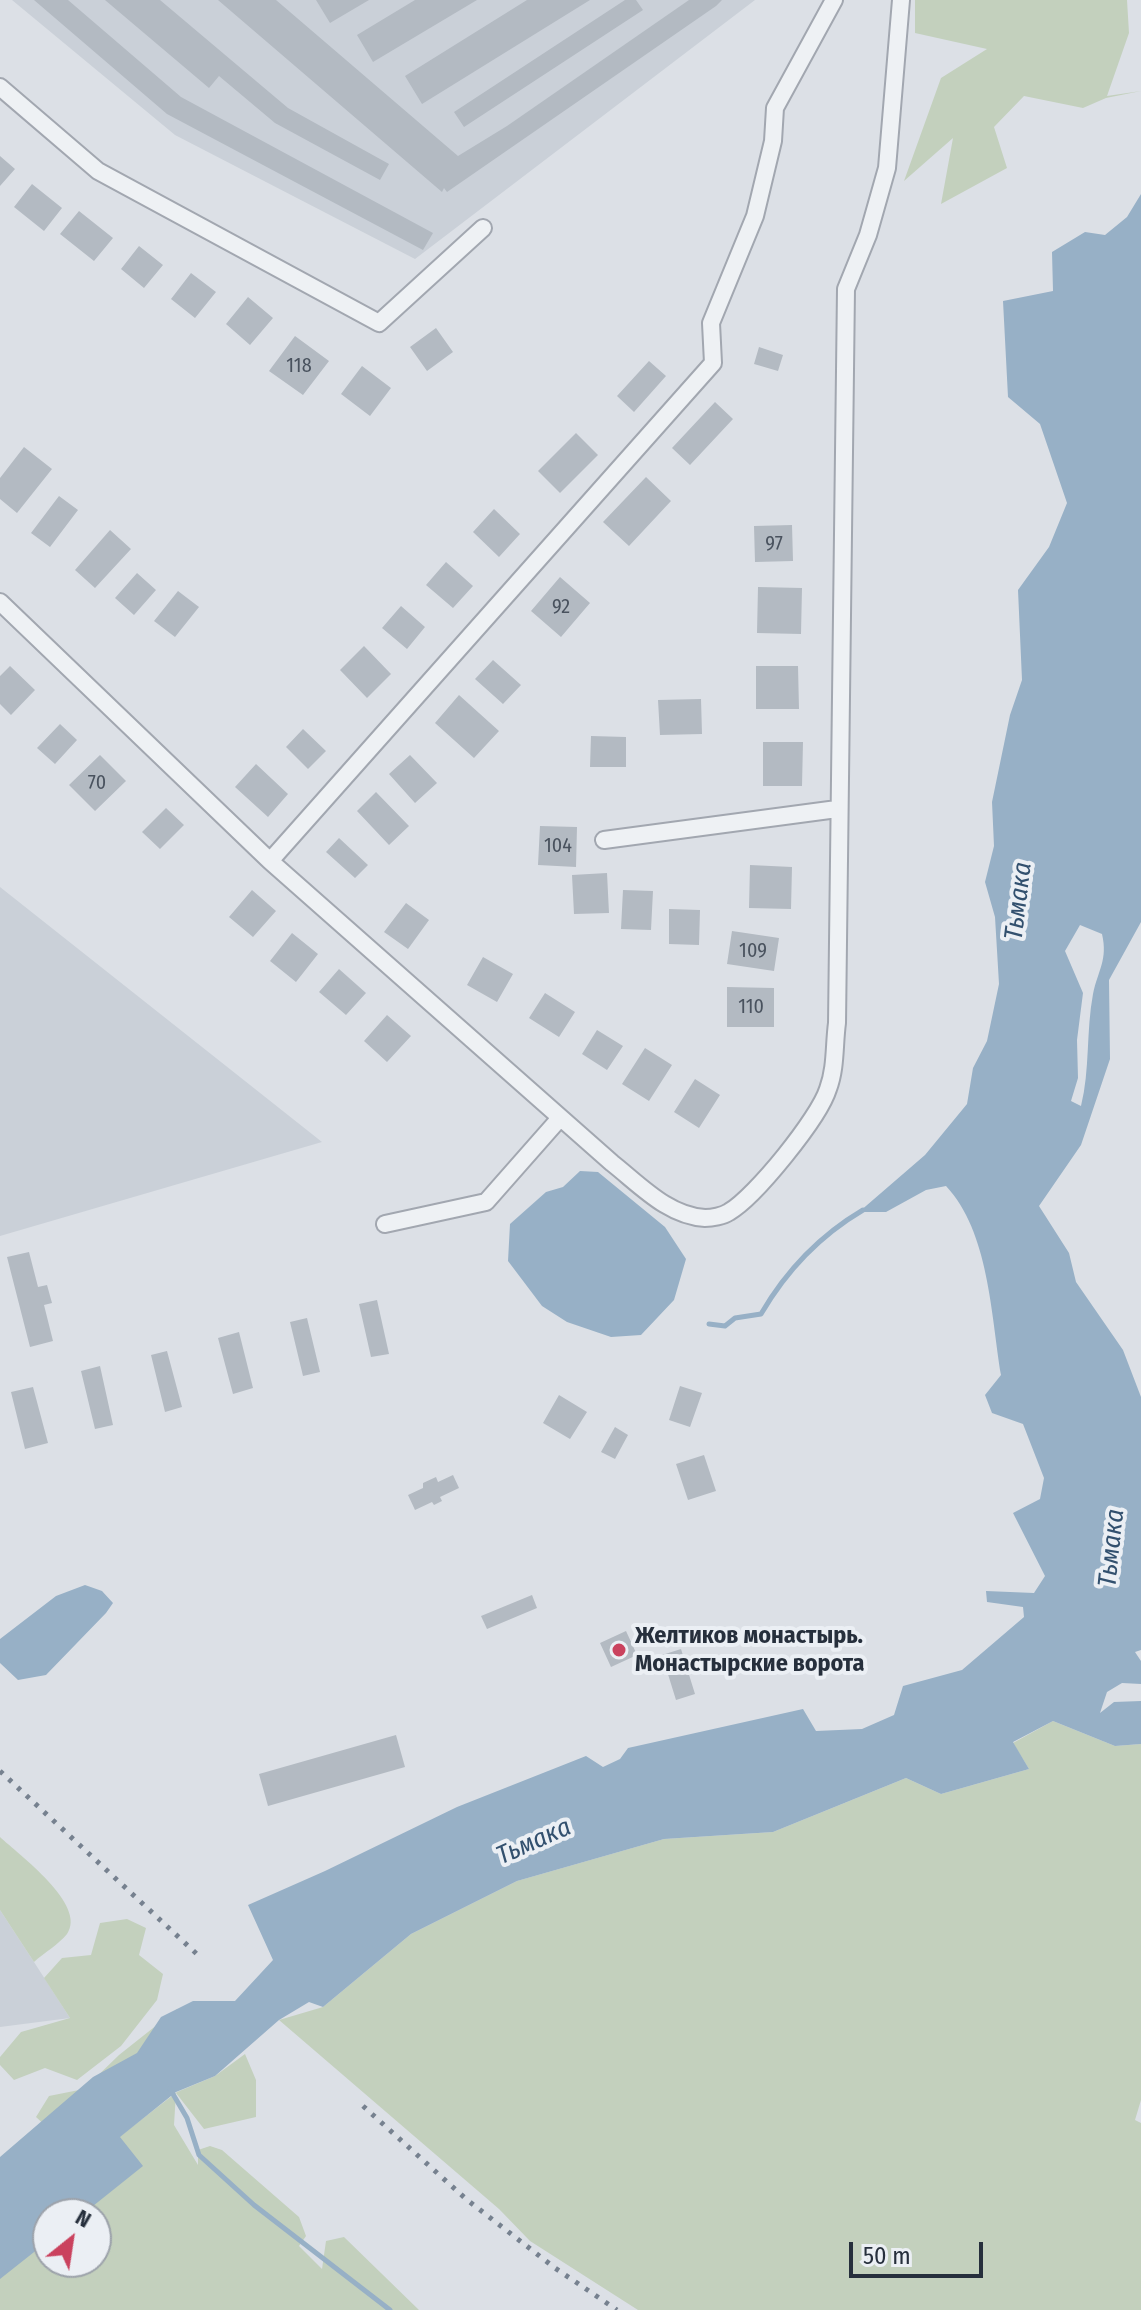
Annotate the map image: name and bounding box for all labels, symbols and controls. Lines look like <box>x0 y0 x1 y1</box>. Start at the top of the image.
house number: 118 <box>286 354 312 378</box>
house number: 97 <box>765 532 783 556</box>
house number: 92 <box>552 595 570 619</box>
house number: 70 <box>88 771 106 795</box>
house number: 104 <box>544 834 572 858</box>
water label: Тьмака <box>999 860 1039 942</box>
house number: 109 <box>739 939 767 963</box>
house number: 110 <box>738 995 764 1019</box>
water label: Тьмака <box>1092 1507 1132 1589</box>
place label: Желтиков монастырь. Монастырские ворота <box>635 1622 864 1678</box>
marker: Желтиков монастырь. Монастырские ворота <box>610 1641 628 1659</box>
water label: Тьмака <box>492 1812 576 1872</box>
north arrow <box>32 2198 112 2278</box>
text: N <box>71 2204 96 2234</box>
scale bar <box>853 2226 987 2276</box>
text: 50 m <box>863 2242 911 2270</box>

